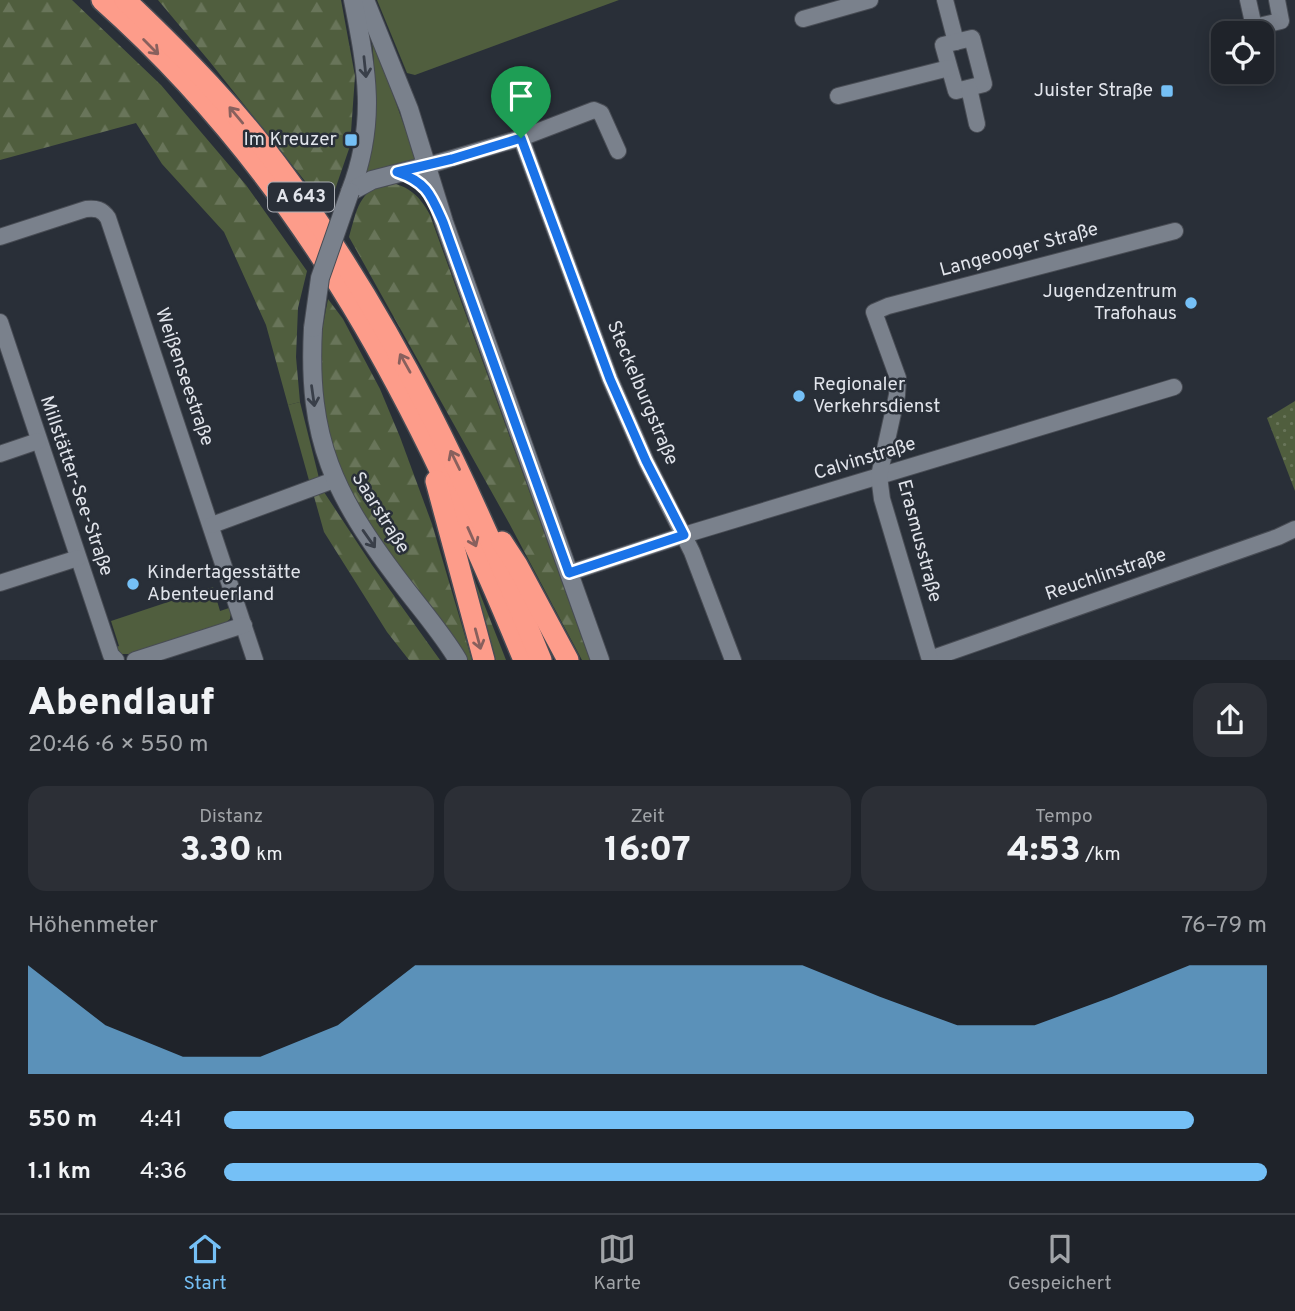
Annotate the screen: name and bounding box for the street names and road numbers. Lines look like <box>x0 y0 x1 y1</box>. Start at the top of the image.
road number: A 643 <box>268 182 334 212</box>
street label: Langeooger Straße <box>937 217 1101 283</box>
street label: Weißenseestraße <box>149 305 219 449</box>
street label: Steckelburgstraße <box>601 317 683 469</box>
street label: Millstätter-See-Straße <box>34 393 118 579</box>
street label: Calvinstraße <box>811 432 919 486</box>
street label: Saarstraße <box>346 468 414 558</box>
street label: Erasmusstraße <box>891 477 947 605</box>
street label: Reuchlinstraße <box>1042 543 1170 607</box>

